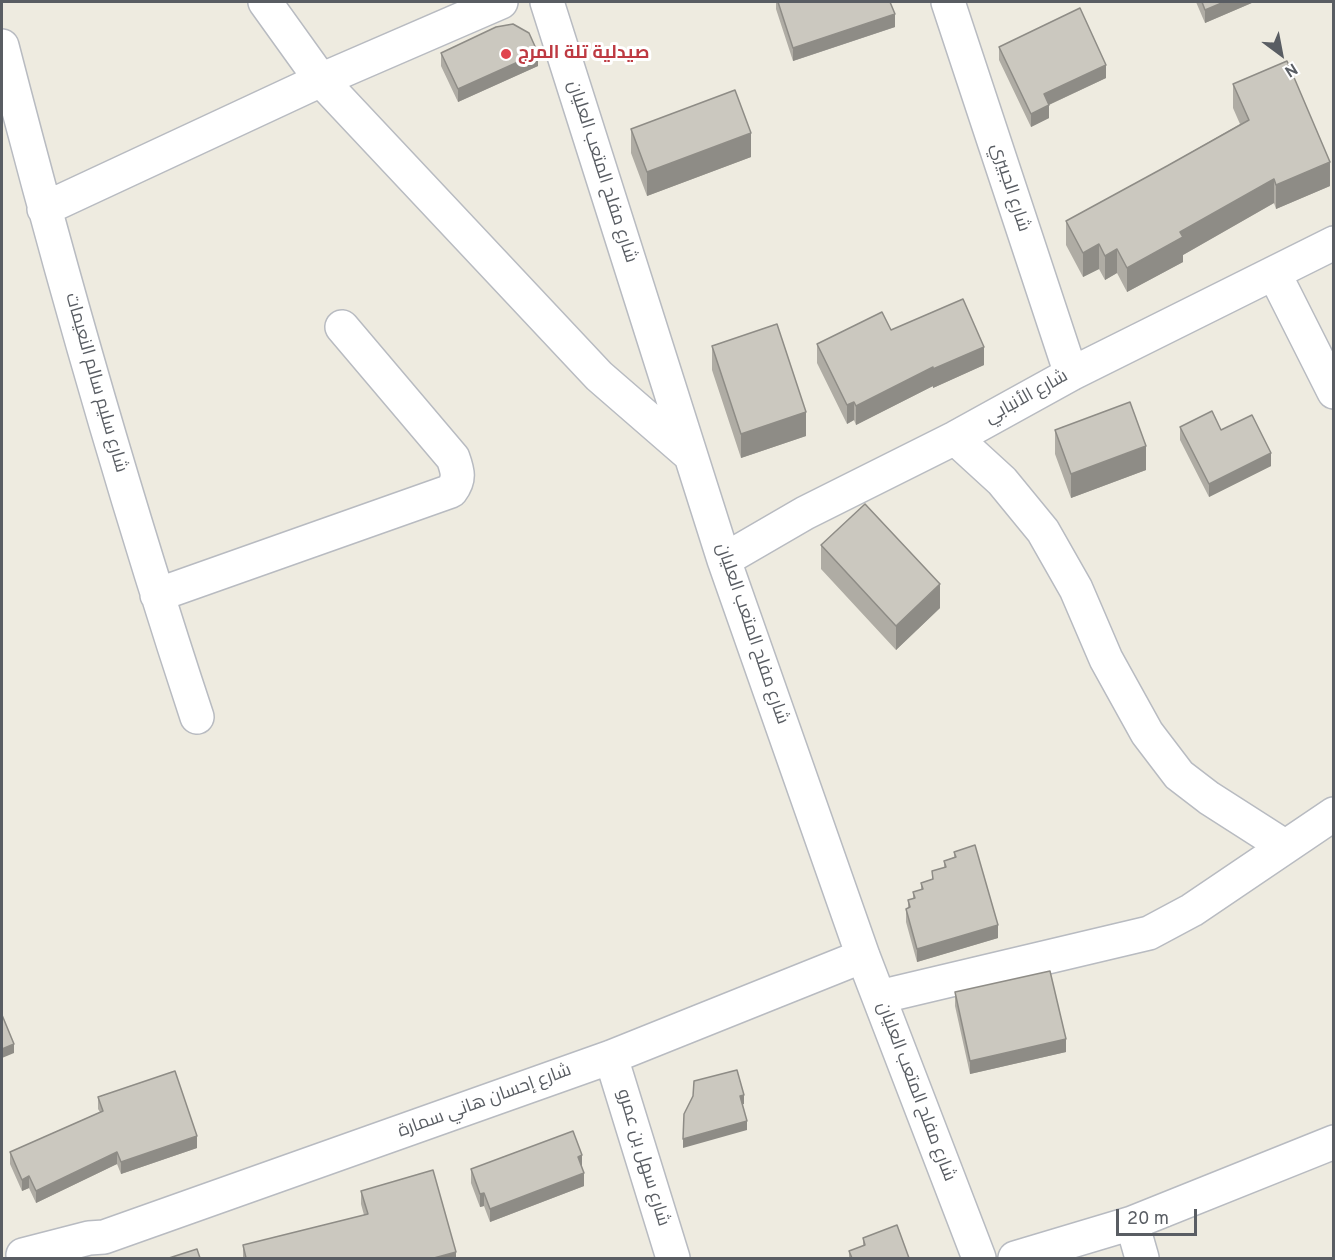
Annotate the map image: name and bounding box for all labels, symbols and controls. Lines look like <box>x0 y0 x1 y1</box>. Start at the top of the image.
north arrow <box>1251 24 1311 84</box>
place label: صيدلية تلة المرج <box>518 43 649 65</box>
marker: صيدلية تلة المرج <box>499 47 513 61</box>
text: N <box>1280 58 1301 81</box>
street label: شارع مفلح المتعب العليان <box>561 78 641 266</box>
street label: شارع الجبيري <box>985 141 1033 235</box>
street label: شارع سليم سالم النعيمات <box>59 291 131 475</box>
street label: شارع الأنبابي <box>982 366 1072 430</box>
street label: شارع مفلح المتعب العليان <box>710 541 792 727</box>
street label: شارع مفلح المتعب العليان <box>871 999 959 1185</box>
street label: شارع إحسان هاني سمارة <box>395 1061 575 1143</box>
street label: شارع سهل بن عمرو <box>611 1087 673 1229</box>
scale bar <box>1119 1197 1200 1235</box>
text: 20 m <box>1127 1208 1169 1231</box>

